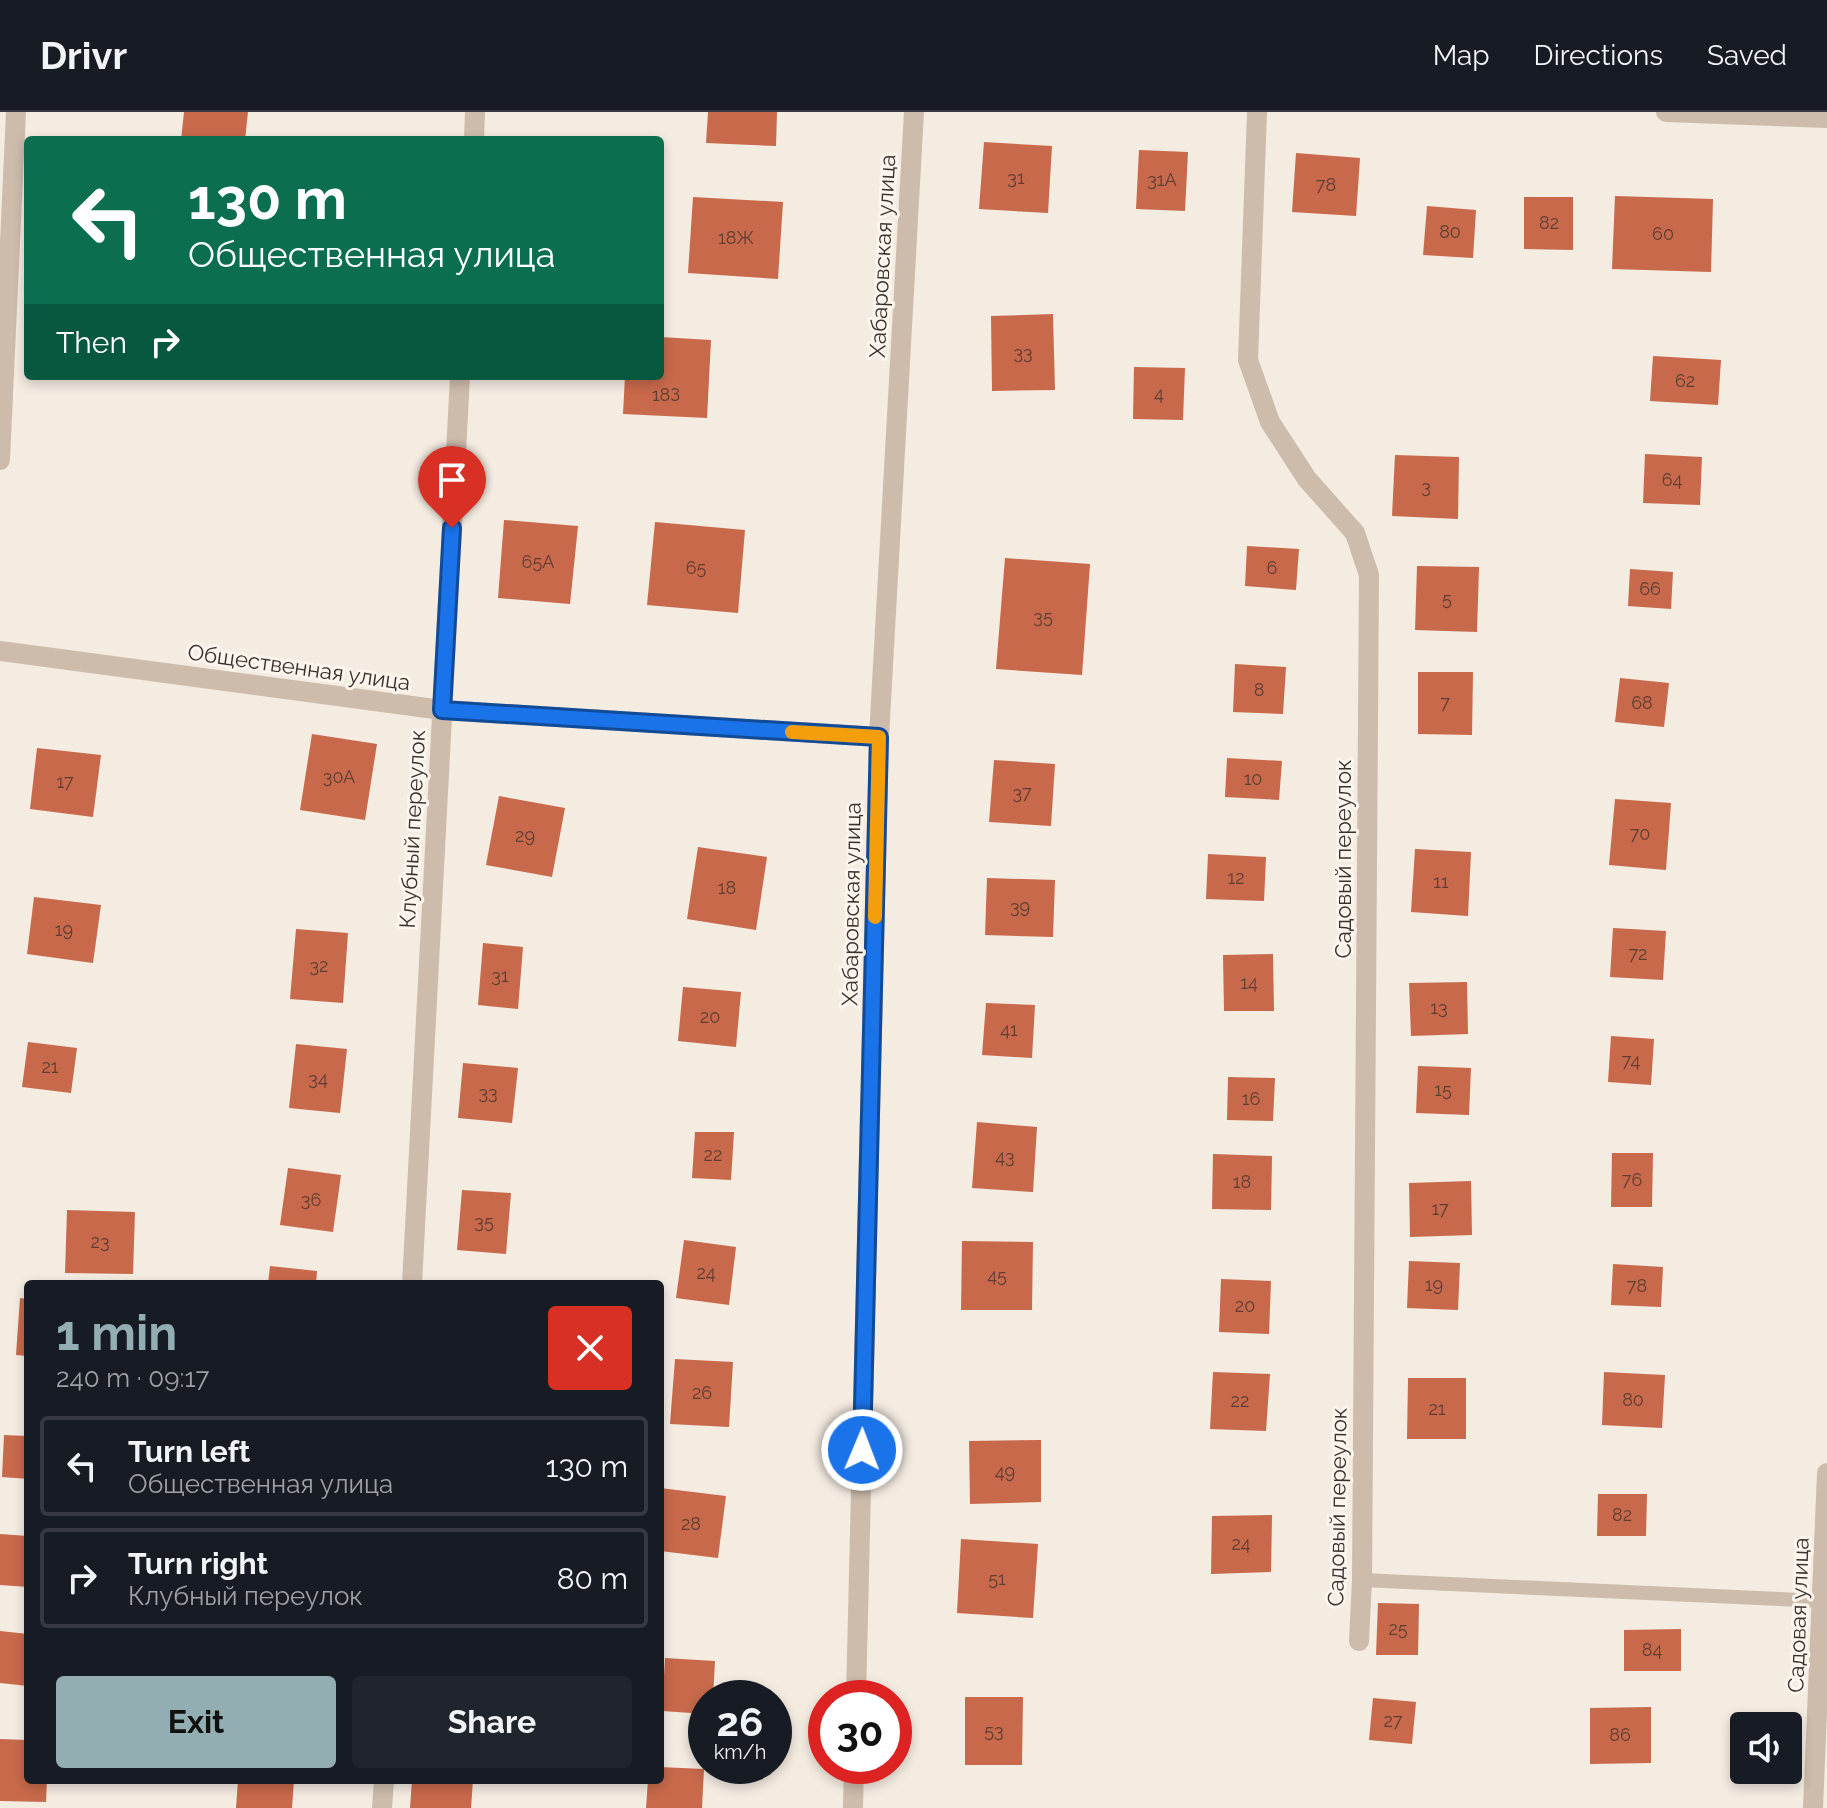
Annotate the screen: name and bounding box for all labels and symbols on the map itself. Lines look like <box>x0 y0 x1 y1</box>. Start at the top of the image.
street label: Хабаровская улица <box>864 154 900 358</box>
house number: 31 <box>1007 167 1025 188</box>
house number: 31А <box>1147 169 1177 190</box>
house number: 78 <box>1316 174 1336 195</box>
house number: 82 <box>1539 212 1559 233</box>
house number: 80 <box>1439 221 1461 242</box>
house number: 60 <box>1652 223 1674 244</box>
house number: 18Ж <box>718 227 754 248</box>
house number: 33 <box>1013 342 1033 363</box>
house number: 62 <box>1675 370 1695 391</box>
house number: 4 <box>1154 383 1164 404</box>
house number: 18З <box>652 384 680 405</box>
pin <box>418 446 486 528</box>
house number: 64 <box>1662 469 1683 490</box>
house number: 3 <box>1421 476 1431 497</box>
house number: 65А <box>522 551 554 572</box>
house number: 65 <box>686 557 707 578</box>
house number: 6 <box>1267 557 1278 578</box>
house number: 66 <box>1639 578 1661 599</box>
house number: 5 <box>1442 588 1452 609</box>
house number: 35 <box>1033 606 1053 627</box>
street label: Общественная улица <box>186 639 412 695</box>
house number: 8 <box>1254 679 1264 700</box>
house number: 7 <box>1440 692 1450 713</box>
house number: 68 <box>1631 692 1653 713</box>
street label: Клубный переулок <box>394 729 430 929</box>
street label: Садовый переулок <box>1330 760 1356 958</box>
house number: 30А <box>323 766 355 787</box>
house number: 10 <box>1244 768 1262 789</box>
house number: 17 <box>56 771 74 792</box>
house number: 37 <box>1012 782 1032 803</box>
street label: Хабаровская улица <box>836 802 866 1006</box>
house number: 70 <box>1630 823 1650 844</box>
house number: 29 <box>515 825 535 846</box>
house number: 12 <box>1227 867 1245 888</box>
house number: 11 <box>1433 871 1449 892</box>
house number: 18 <box>718 877 736 898</box>
house number: 39 <box>1010 896 1030 917</box>
house number: 19 <box>55 919 73 940</box>
house number: 72 <box>1628 943 1648 964</box>
house number: 32 <box>310 955 329 976</box>
house number: 31 <box>491 965 509 986</box>
house number: 14 <box>1240 972 1258 993</box>
house number: 13 <box>1430 997 1448 1018</box>
house number: 20 <box>700 1006 720 1027</box>
house number: 41 <box>1000 1019 1018 1040</box>
house number: 74 <box>1622 1050 1640 1071</box>
house number: 21 <box>41 1056 59 1077</box>
house number: 34 <box>308 1068 328 1089</box>
house number: 15 <box>1434 1079 1452 1100</box>
house number: 33 <box>478 1082 498 1103</box>
house number: 16 <box>1242 1088 1260 1109</box>
house number: 22 <box>704 1144 722 1165</box>
house number: 43 <box>995 1146 1015 1167</box>
house number: 76 <box>1622 1169 1642 1190</box>
house number: 18 <box>1233 1171 1251 1192</box>
house number: 36 <box>301 1189 321 1210</box>
house number: 17 <box>1431 1198 1449 1219</box>
house number: 35 <box>474 1211 494 1232</box>
house number: 23 <box>91 1231 110 1252</box>
house number: 24 <box>696 1262 716 1283</box>
house number: 45 <box>987 1265 1007 1286</box>
house number: 19 <box>1425 1274 1443 1295</box>
house number: 78 <box>1627 1275 1647 1296</box>
house number: 20 <box>1235 1295 1255 1316</box>
house number: 26 <box>692 1382 712 1403</box>
house number: 80 <box>1622 1389 1644 1410</box>
house number: 22 <box>1231 1390 1249 1411</box>
house number: 21 <box>1428 1398 1446 1419</box>
street label: Садовый переулок <box>1322 1407 1352 1607</box>
position arrow <box>820 1408 904 1492</box>
house number: 49 <box>995 1461 1015 1482</box>
house number: 82 <box>1612 1504 1632 1525</box>
house number: 28 <box>681 1513 701 1534</box>
house number: 24 <box>1231 1533 1251 1554</box>
street label: Садовая улица <box>1782 1537 1814 1693</box>
house number: 51 <box>988 1568 1006 1589</box>
house number: 25 <box>1388 1618 1408 1639</box>
house number: 84 <box>1642 1639 1662 1660</box>
speed limit sign: 30 <box>808 1680 912 1784</box>
house number: 27 <box>1383 1710 1403 1731</box>
house number: 53 <box>984 1720 1004 1741</box>
house number: 86 <box>1609 1724 1631 1745</box>

